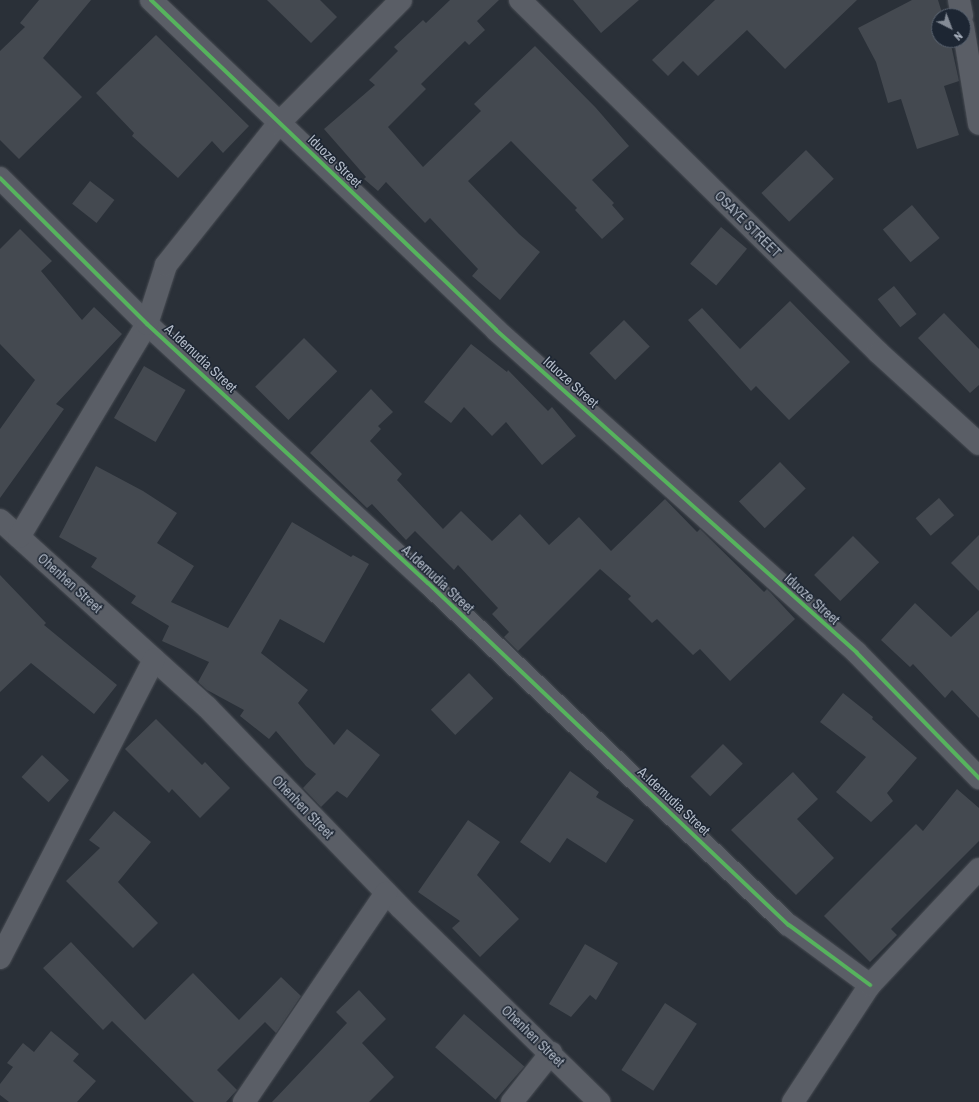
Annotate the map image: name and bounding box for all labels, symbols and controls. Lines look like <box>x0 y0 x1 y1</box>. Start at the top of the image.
north arrow <box>931 8 971 48</box>
text: N <box>951 29 965 44</box>
street label: Iduoze Street <box>305 131 365 191</box>
street label: OSAYE STREET <box>711 187 785 261</box>
street label: A.Idemudia Street <box>161 320 241 396</box>
street label: Iduoze Street <box>540 353 602 411</box>
street label: A.Idemudia Street <box>398 541 478 617</box>
street label: Ohenhen Street <box>34 550 106 616</box>
street label: Iduoze Street <box>781 570 843 628</box>
street label: A.Idemudia Street <box>634 763 714 839</box>
street label: Ohenhen Street <box>269 772 337 842</box>
street label: Ohenhen Street <box>498 1002 568 1070</box>

